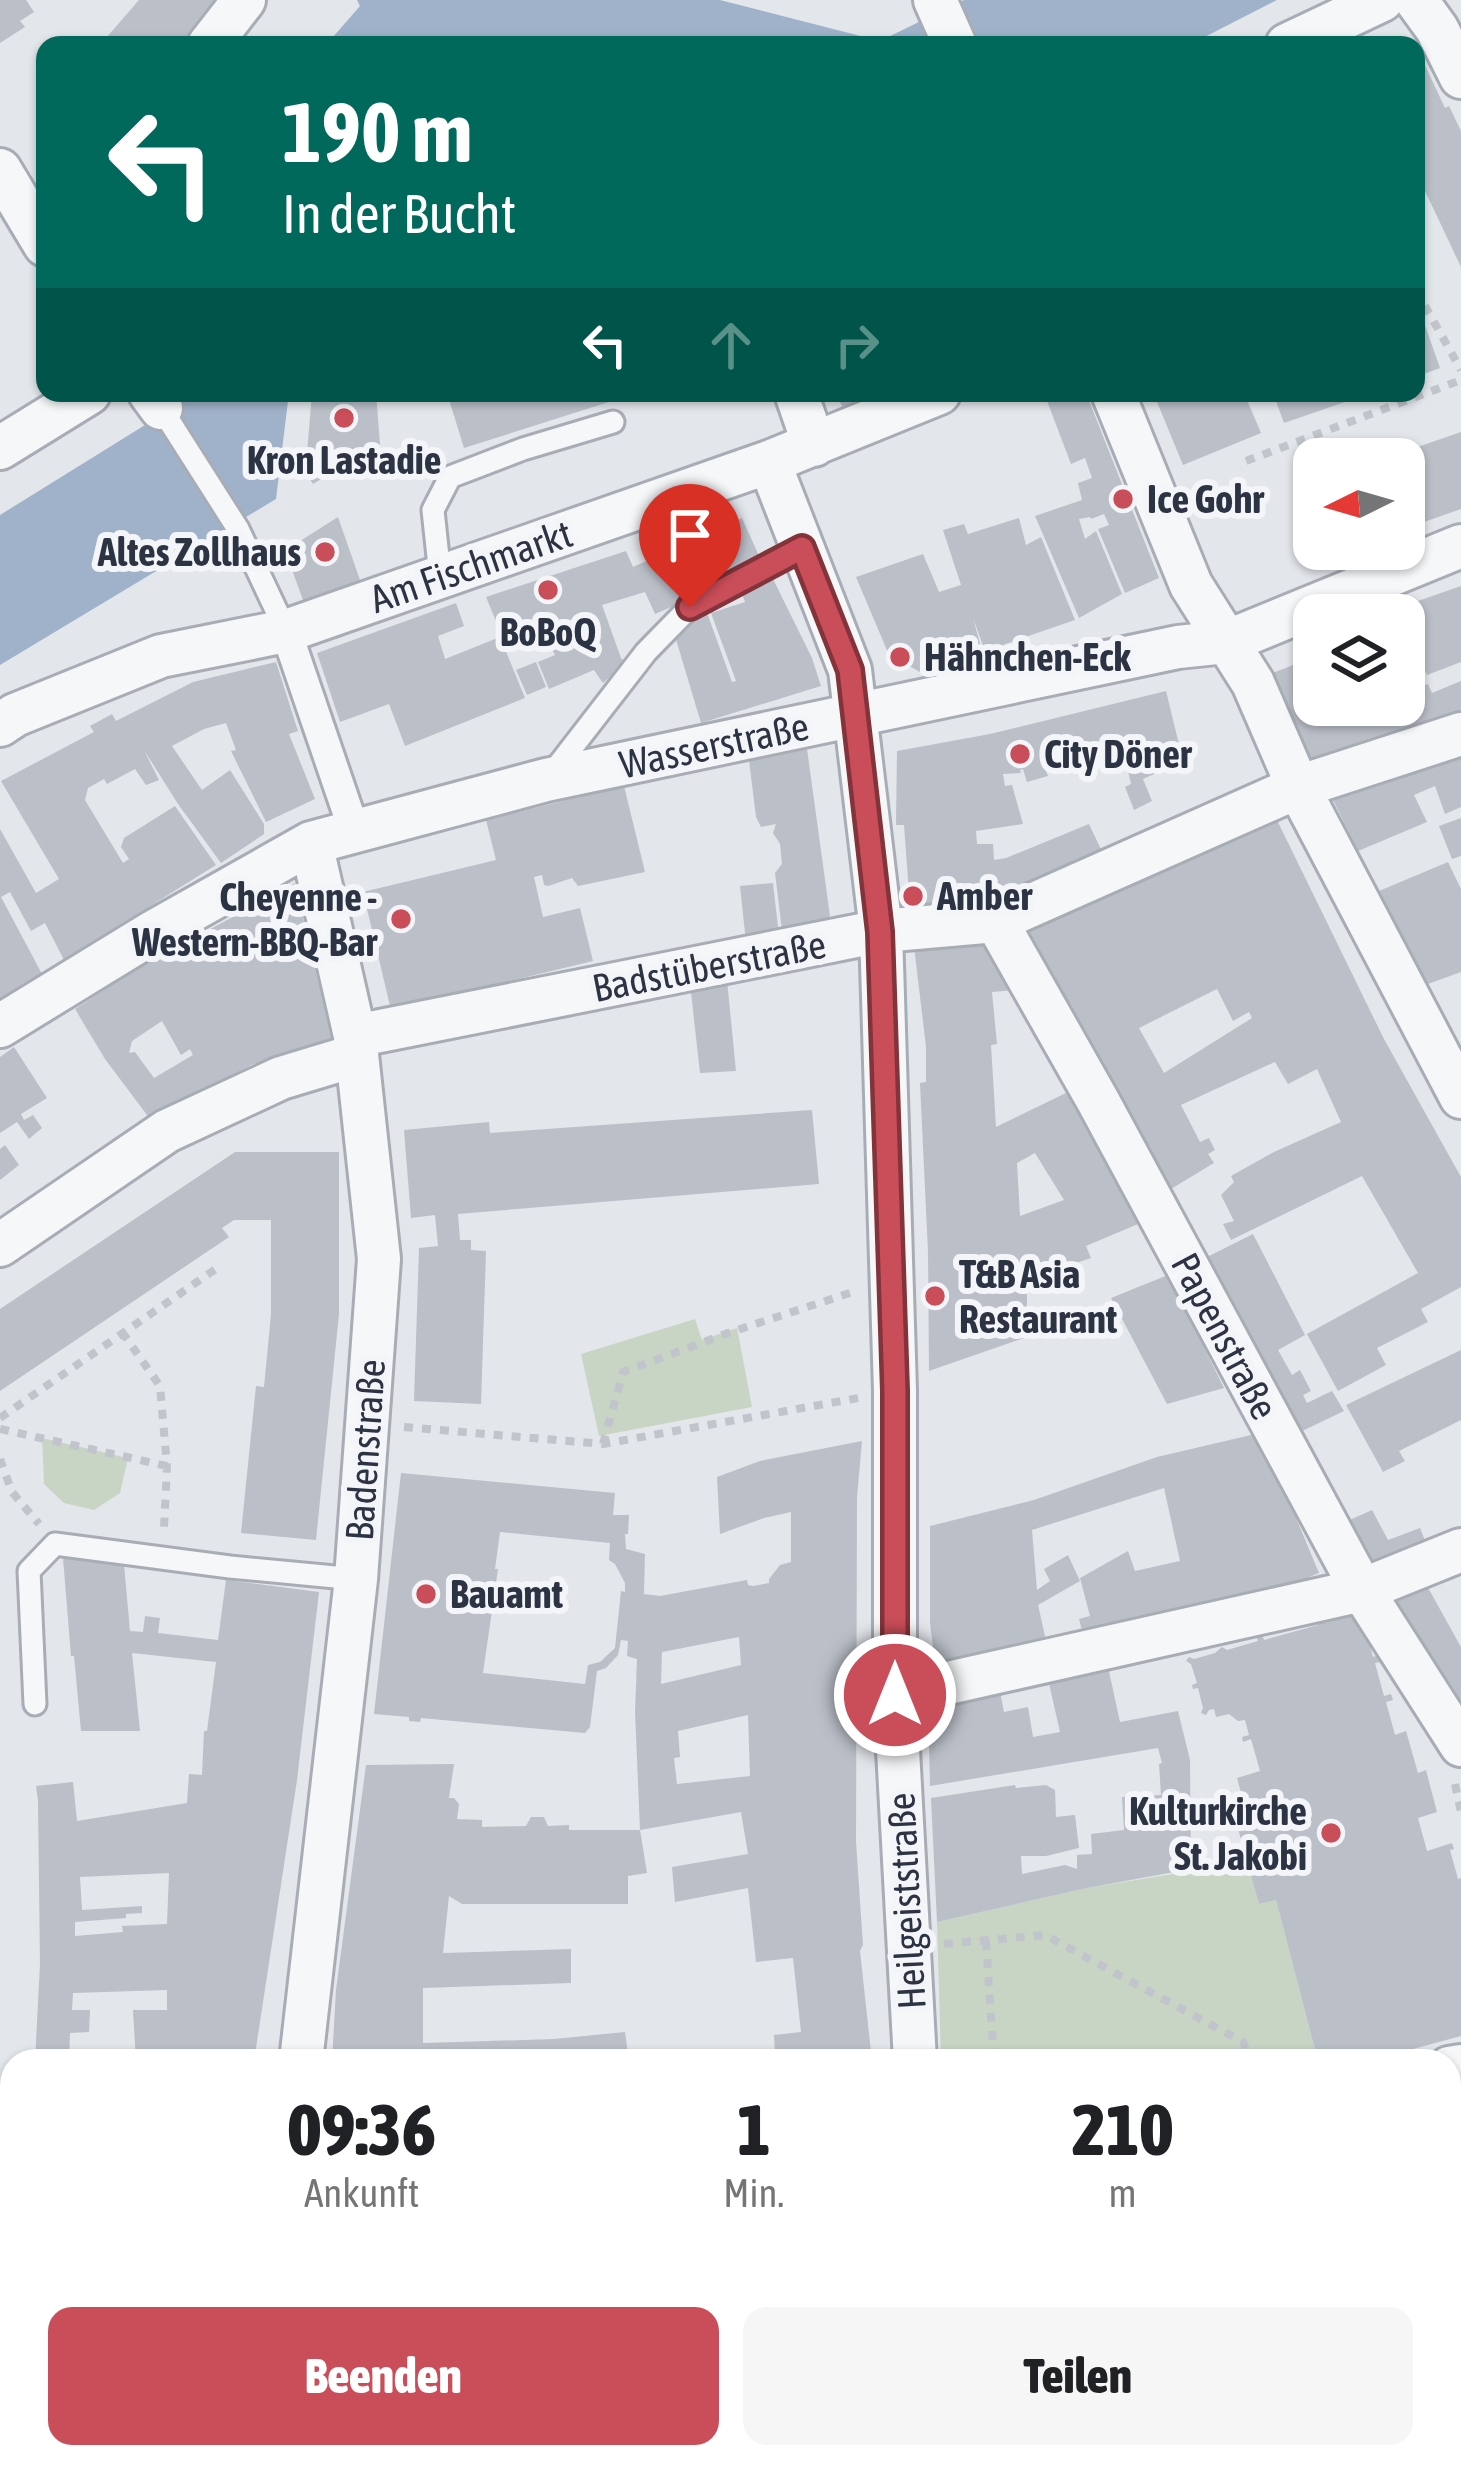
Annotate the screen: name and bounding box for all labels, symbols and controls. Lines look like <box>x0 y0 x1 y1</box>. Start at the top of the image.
icon: left <box>84 84 240 240</box>
text: 190 m <box>282 84 472 180</box>
text: In der Bucht <box>282 183 516 244</box>
icon: left <box>572 312 638 378</box>
icon: ahead <box>698 312 764 378</box>
icon: right <box>824 312 890 378</box>
marker: Kron Lastadie <box>331 405 357 431</box>
place label: Kron Lastadie <box>247 438 441 482</box>
north arrow <box>1293 438 1425 570</box>
map controls <box>1293 438 1425 726</box>
place label: Ice Gohr <box>1147 477 1265 521</box>
pin <box>639 484 741 607</box>
marker: Ice Gohr <box>1110 486 1136 512</box>
icon: arrive <box>657 502 723 568</box>
street label: Am Fischmarkt <box>364 511 578 621</box>
place label: Altes Zollhaus <box>97 530 301 574</box>
marker: Altes Zollhaus <box>312 539 338 565</box>
marker: BoBoQ <box>535 577 561 603</box>
button: layers <box>1293 594 1425 726</box>
place label: BoBoQ <box>500 610 596 654</box>
place label: Hähnchen-Eck <box>924 635 1131 679</box>
marker: Hähnchen-Eck <box>887 644 913 670</box>
street label: Wasserstraße <box>616 704 812 786</box>
place label: City Döner <box>1044 732 1193 776</box>
marker: City Döner <box>1007 741 1033 767</box>
place label: Amber <box>936 874 1033 918</box>
place label: Cheyenne - Western-BBQ-Bar <box>131 875 378 964</box>
marker: Amber <box>900 883 926 909</box>
marker: Cheyenne - Western-BBQ-Bar <box>388 906 414 932</box>
street label: Badstüberstraße <box>589 922 829 1010</box>
street label: Papenstraße <box>1163 1246 1287 1426</box>
place label: T&B Asia Restaurant <box>959 1252 1118 1341</box>
marker: T&B Asia Restaurant <box>922 1283 948 1309</box>
street label: Badenstraße <box>337 1358 393 1542</box>
place label: Bauamt <box>450 1572 564 1616</box>
marker: Bauamt <box>413 1581 439 1607</box>
position arrow <box>832 1632 958 1758</box>
place label: Kulturkirche St. Jakobi <box>1129 1789 1307 1878</box>
street label: Heilgeiststraße <box>878 1792 934 2010</box>
marker: Kulturkirche St. Jakobi <box>1318 1820 1344 1846</box>
text: 09:36 <box>288 2088 436 2170</box>
text: 1 <box>737 2088 771 2170</box>
text: 210 <box>1072 2088 1173 2170</box>
text: Ankunft <box>304 2171 419 2215</box>
text: Min. <box>723 2171 784 2215</box>
text: m <box>1109 2171 1137 2215</box>
button: Beenden <box>48 2307 719 2445</box>
button: Teilen <box>743 2307 1413 2445</box>

